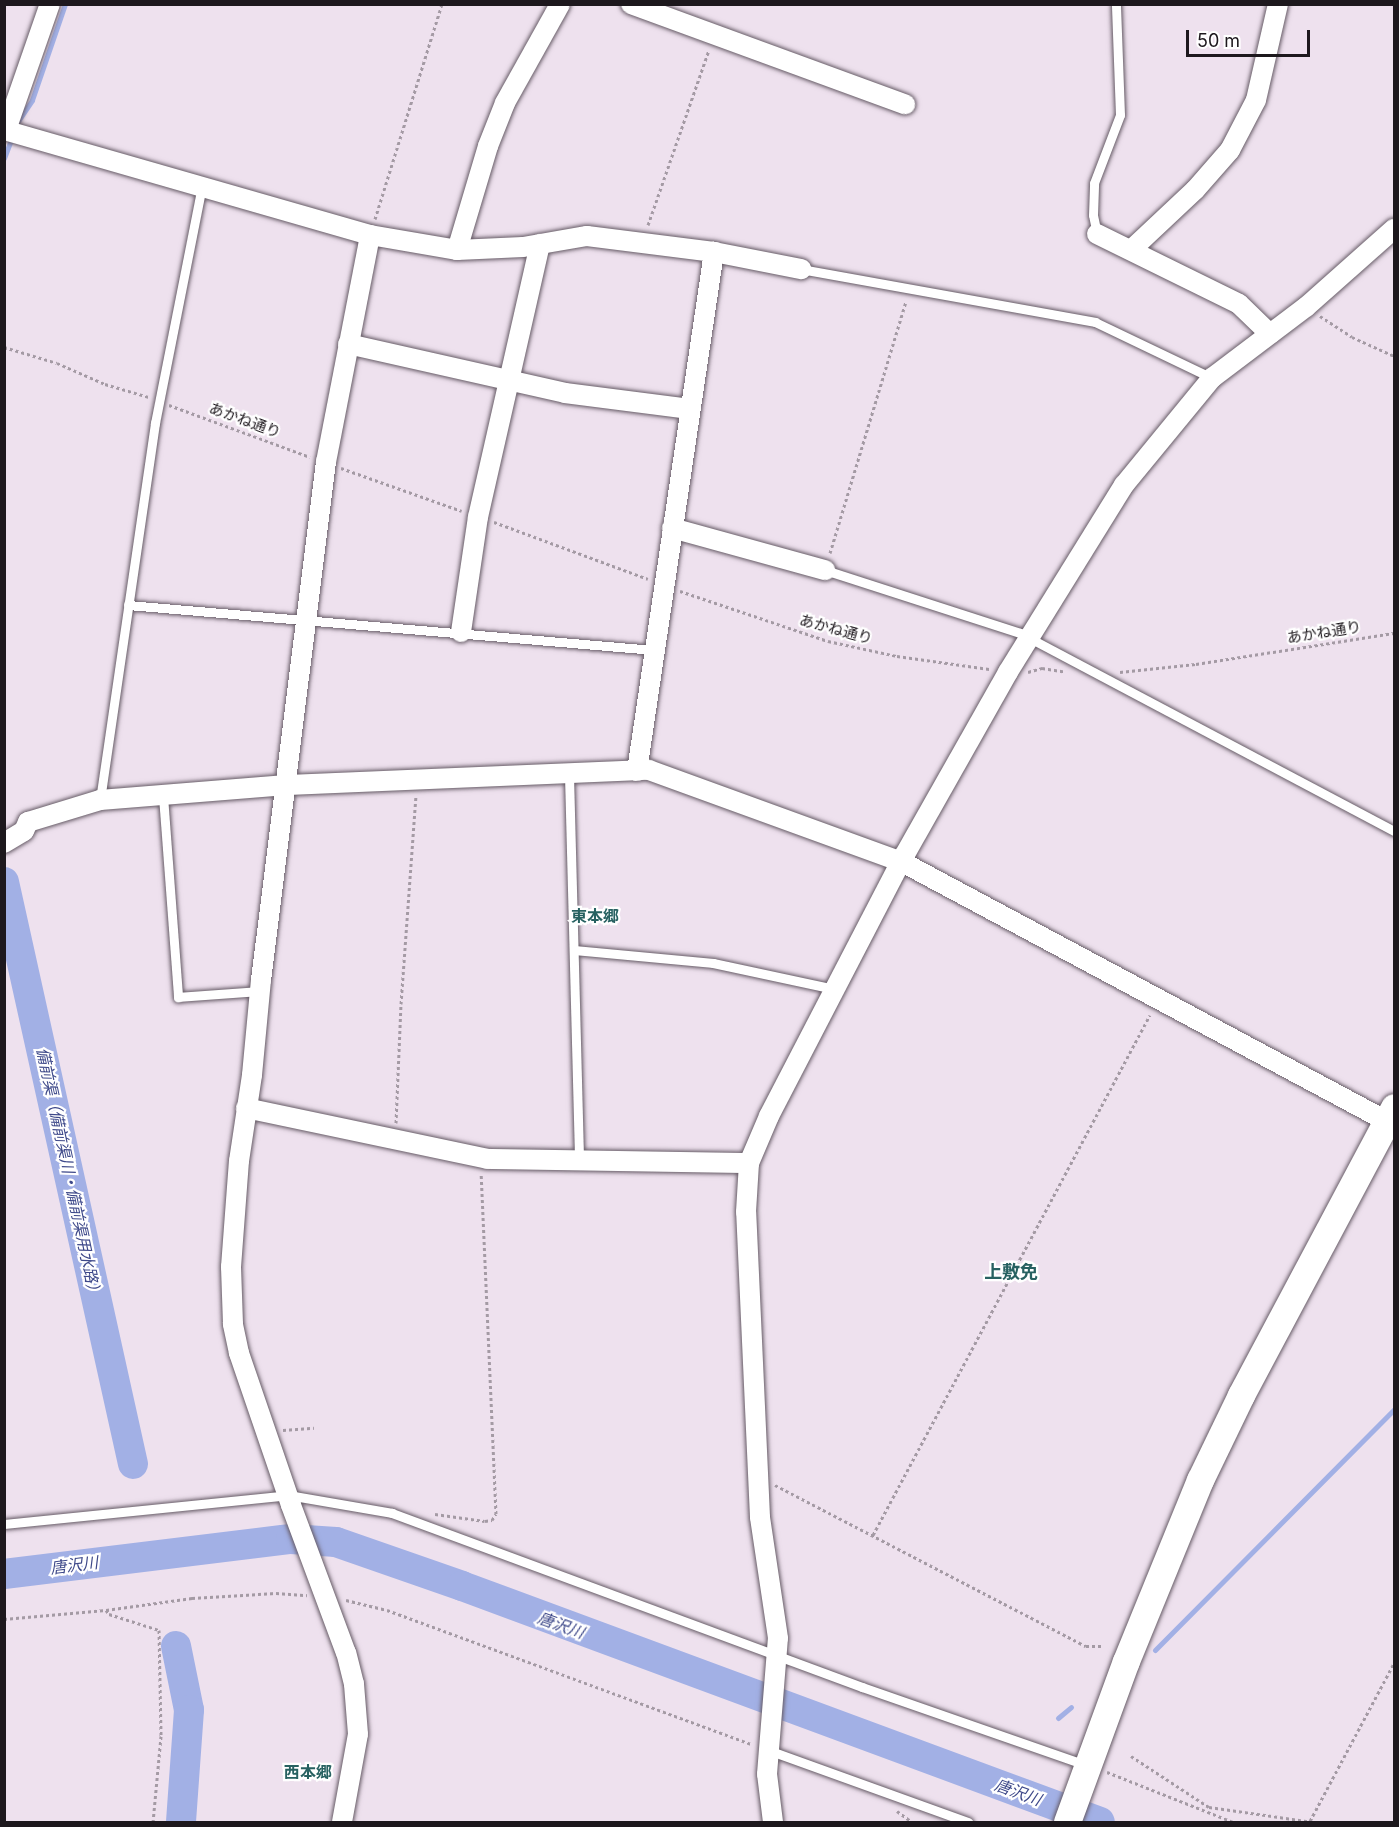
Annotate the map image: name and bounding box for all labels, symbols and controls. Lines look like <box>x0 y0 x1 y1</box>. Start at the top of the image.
scale bar <box>1189 18 1314 56</box>
text: 50 m <box>1197 30 1240 51</box>
street label: あかね通り <box>207 399 283 441</box>
street label: あかね通り <box>797 611 875 647</box>
street label: あかね通り <box>1286 617 1362 647</box>
district label: 東本郷 <box>571 906 619 926</box>
water label: 備前渠（備前渠川・備前渠用水路） <box>33 1046 105 1300</box>
district label: 上敷免 <box>984 1261 1038 1283</box>
water label: 唐沢川 <box>49 1553 99 1577</box>
water label: 唐沢川 <box>535 1608 587 1642</box>
district label: 西本郷 <box>284 1762 332 1782</box>
water label: 唐沢川 <box>992 1775 1044 1809</box>

